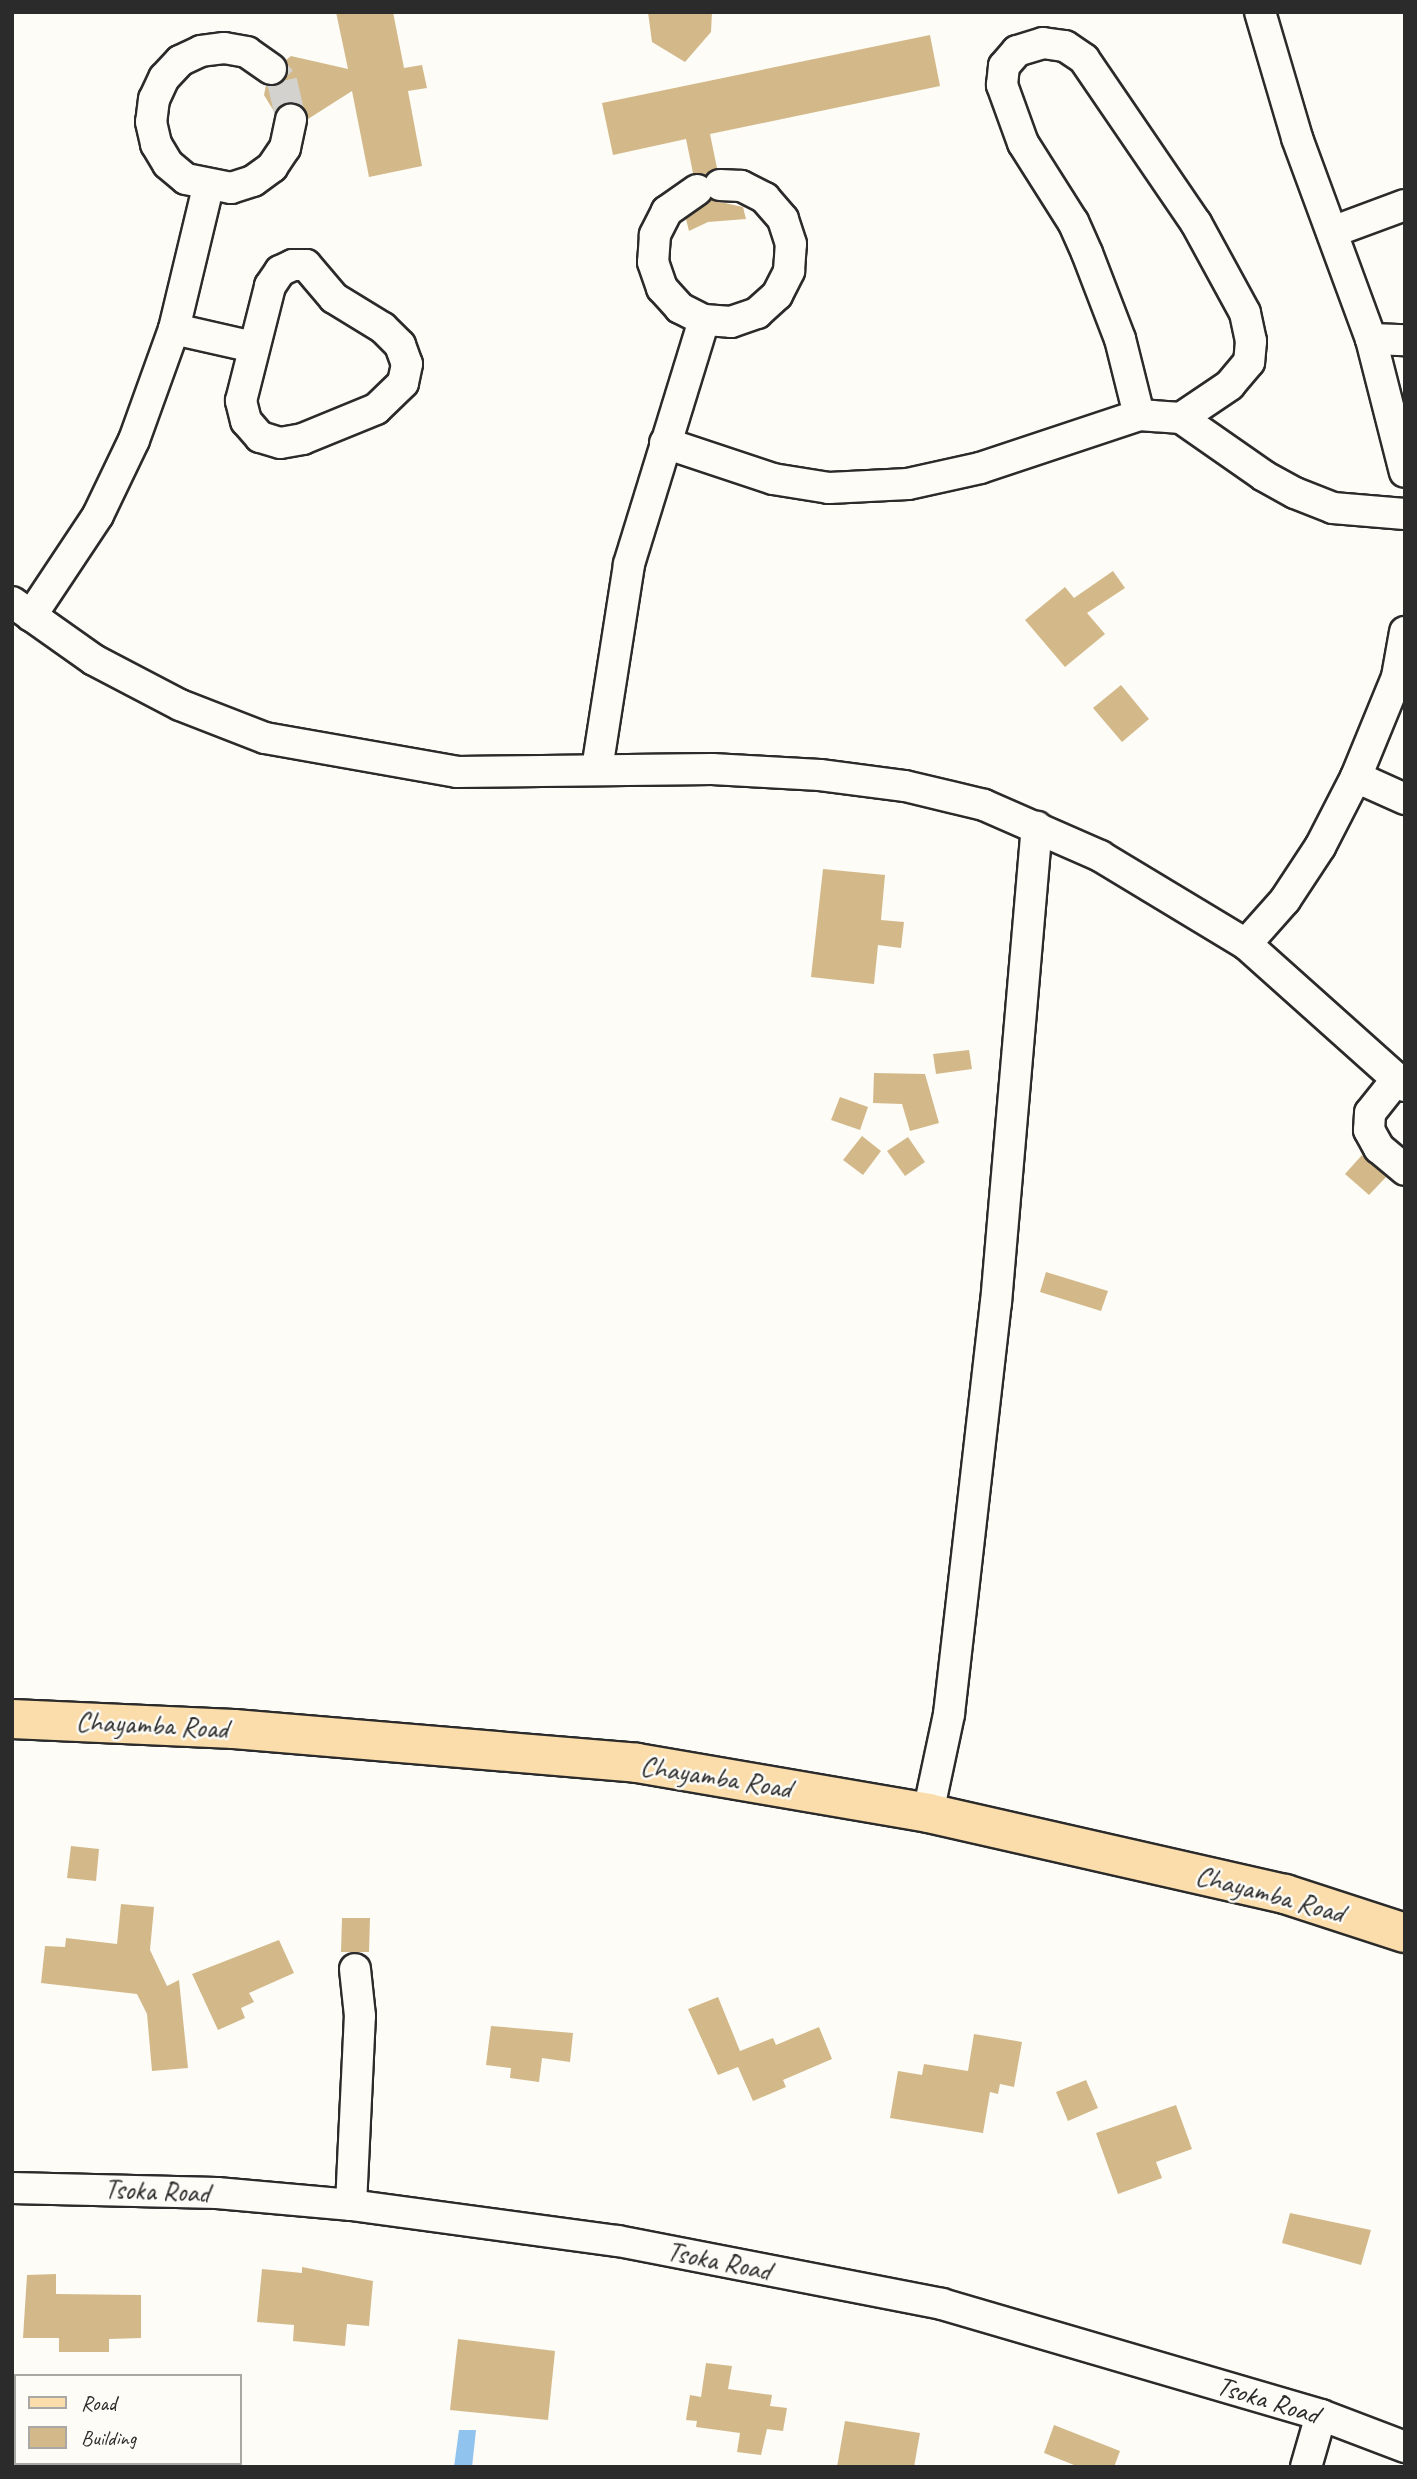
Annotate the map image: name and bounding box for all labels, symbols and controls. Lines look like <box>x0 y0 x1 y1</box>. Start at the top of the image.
street label: Chayamba Road <box>75 1704 229 1746</box>
street label: Chayamba Road <box>638 1749 794 1805</box>
street label: Chayamba Road <box>1192 1858 1348 1930</box>
street label: Tsoka Road <box>104 2172 210 2210</box>
street label: Tsoka Road <box>664 2234 774 2288</box>
street label: Tsoka Road <box>1213 2369 1323 2431</box>
legend <box>14 2374 242 2465</box>
text: Road <box>81 2390 116 2416</box>
text: Building <box>81 2425 136 2451</box>

